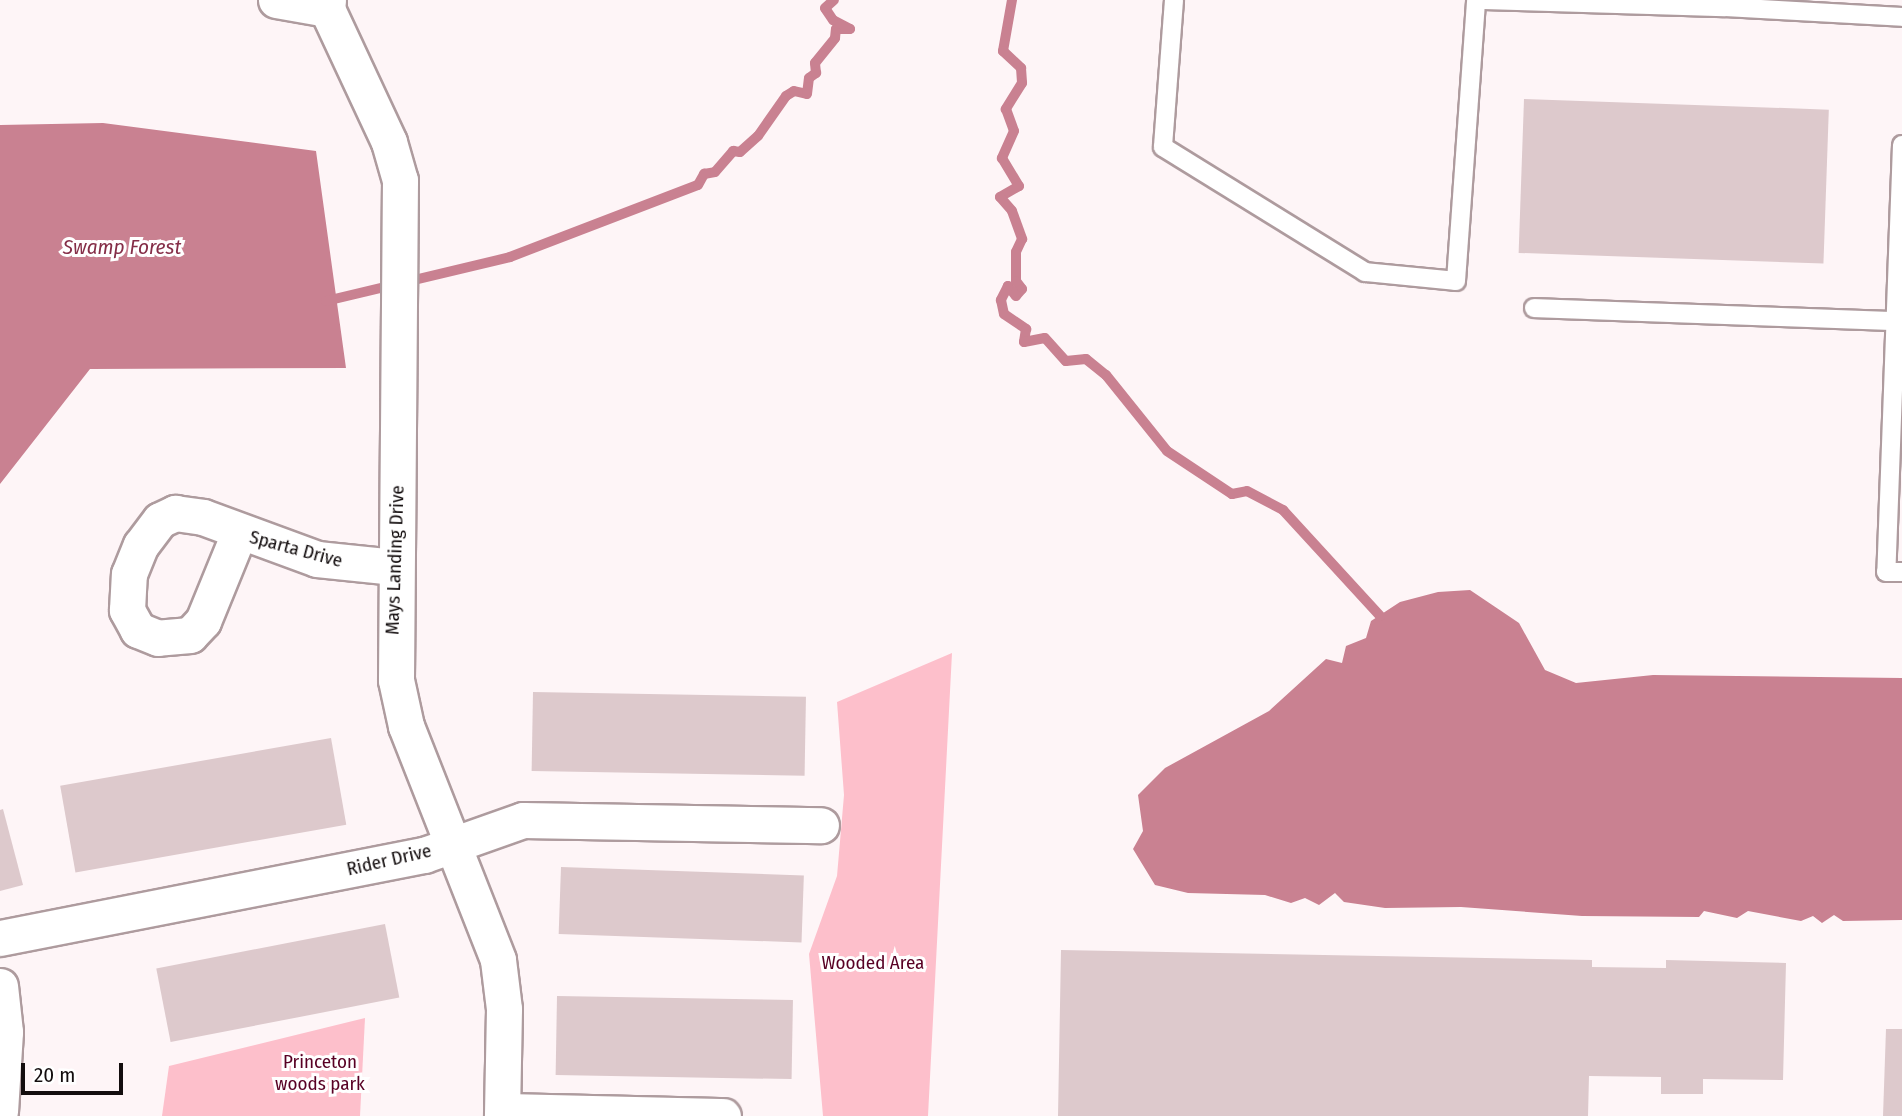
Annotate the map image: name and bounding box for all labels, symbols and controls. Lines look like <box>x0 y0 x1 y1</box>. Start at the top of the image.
water label: Swamp Forest <box>63 234 181 260</box>
street label: Mays Landing Drive <box>381 485 409 635</box>
street label: Sparta Drive <box>247 526 345 572</box>
street label: Rider Drive <box>345 839 433 881</box>
park label: Wooded Area <box>822 952 924 974</box>
scale bar <box>24 1050 126 1094</box>
park label: Princeton woods park <box>275 1051 365 1095</box>
text: 20 m <box>34 1062 75 1088</box>

